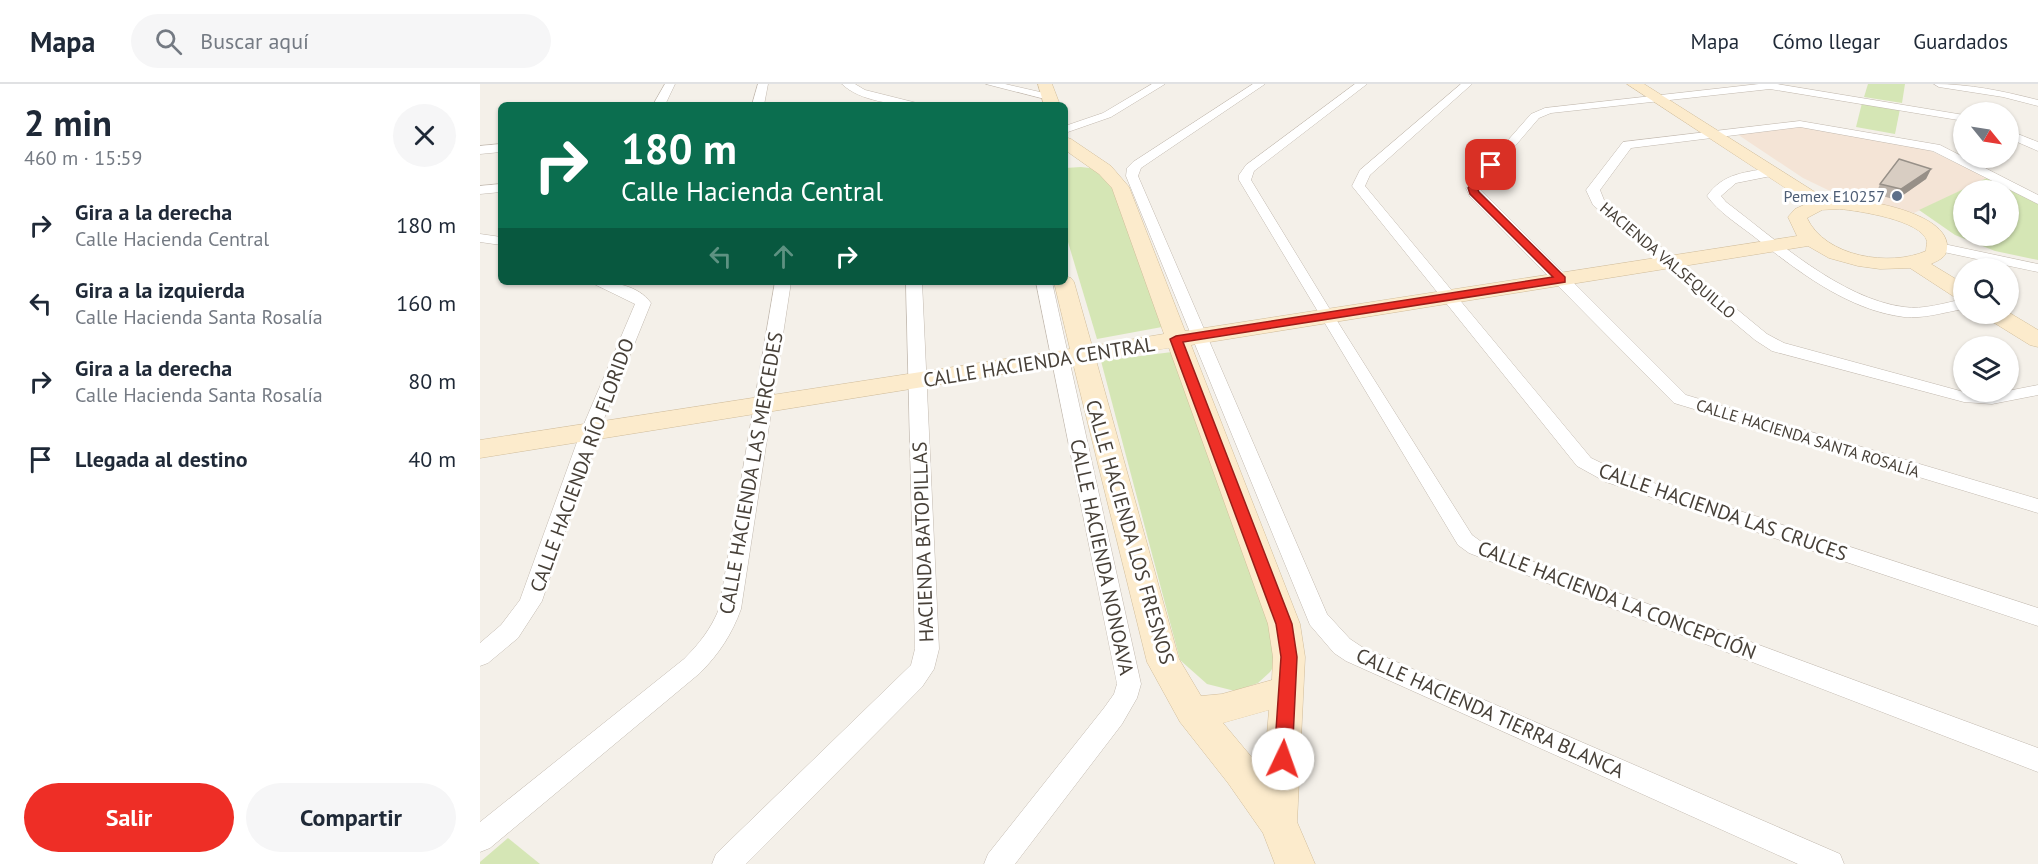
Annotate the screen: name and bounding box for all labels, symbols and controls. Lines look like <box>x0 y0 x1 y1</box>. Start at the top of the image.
search box <box>131 14 551 68</box>
text: Mapa <box>30 23 95 60</box>
icon: search <box>152 25 185 58</box>
text: Buscar aquí <box>200 27 309 55</box>
text: Mapa <box>1690 28 1739 55</box>
text: Cómo llegar <box>1772 28 1880 55</box>
text: Guardados <box>1913 28 2008 55</box>
text: 2 min <box>24 99 112 146</box>
north arrow <box>1953 102 2019 168</box>
map controls <box>1953 102 2019 402</box>
button: close <box>393 104 456 167</box>
text: 180 m <box>621 121 737 176</box>
icon: right <box>522 126 600 204</box>
pin <box>1465 139 1516 190</box>
text: 460 m · 15:59 <box>24 145 142 171</box>
icon: arrive <box>1474 148 1507 181</box>
text: Calle Hacienda Central <box>621 174 883 208</box>
button: sound <box>1953 180 2019 246</box>
place label: Pemex E10257 <box>1784 186 1885 206</box>
marker: Pemex E10257 <box>1890 189 1904 203</box>
street label: HACIENDA VALSEQUILLO <box>1596 197 1740 323</box>
text: Gira a la derecha <box>75 198 232 226</box>
icon: right <box>24 209 57 242</box>
text: 180 m <box>396 211 456 239</box>
text: Calle Hacienda Central <box>75 226 269 252</box>
icon: left <box>704 240 737 273</box>
icon: ahead <box>767 240 800 273</box>
icon: right <box>830 240 863 273</box>
button: search <box>1953 258 2019 324</box>
text: Gira a la izquierda <box>75 276 245 304</box>
icon: left <box>24 287 57 320</box>
text: 160 m <box>396 289 456 317</box>
text: Calle Hacienda Santa Rosalía <box>75 304 323 330</box>
street label: CALLE HACIENDA LAS MERCEDES <box>713 330 789 616</box>
street label: CALLE HACIENDA CENTRAL <box>921 331 1157 393</box>
street label: CALLE HACIENDA RÍO FLORIDO <box>524 334 640 596</box>
button: layers <box>1953 336 2019 402</box>
text: Gira a la derecha <box>75 354 232 382</box>
icon: right <box>24 365 57 398</box>
text: 80 m <box>408 367 456 395</box>
text: Calle Hacienda Santa Rosalía <box>75 382 323 408</box>
street label: CALLE HACIENDA SANTA ROSALÍA <box>1694 394 1923 482</box>
street label: CALLE HACIENDA LOS FRESNOS <box>1080 397 1180 667</box>
street label: CALLE HACIENDA NONOAVA <box>1064 436 1140 678</box>
street label: HACIENDA BATOPILLAS <box>907 441 939 643</box>
icon: arrive <box>24 443 57 476</box>
text: Llegada al destino <box>75 445 248 473</box>
text: 40 m <box>408 445 456 473</box>
street label: CALLE HACIENDA LAS CRUCES <box>1595 457 1851 567</box>
street label: CALLE HACIENDA LA CONCEPCIÓN <box>1474 535 1760 665</box>
street label: CALLE HACIENDA TIERRA BLANCA <box>1352 642 1628 784</box>
position arrow <box>1251 727 1315 791</box>
button: Salir <box>24 783 234 852</box>
button: Compartir <box>246 783 456 852</box>

